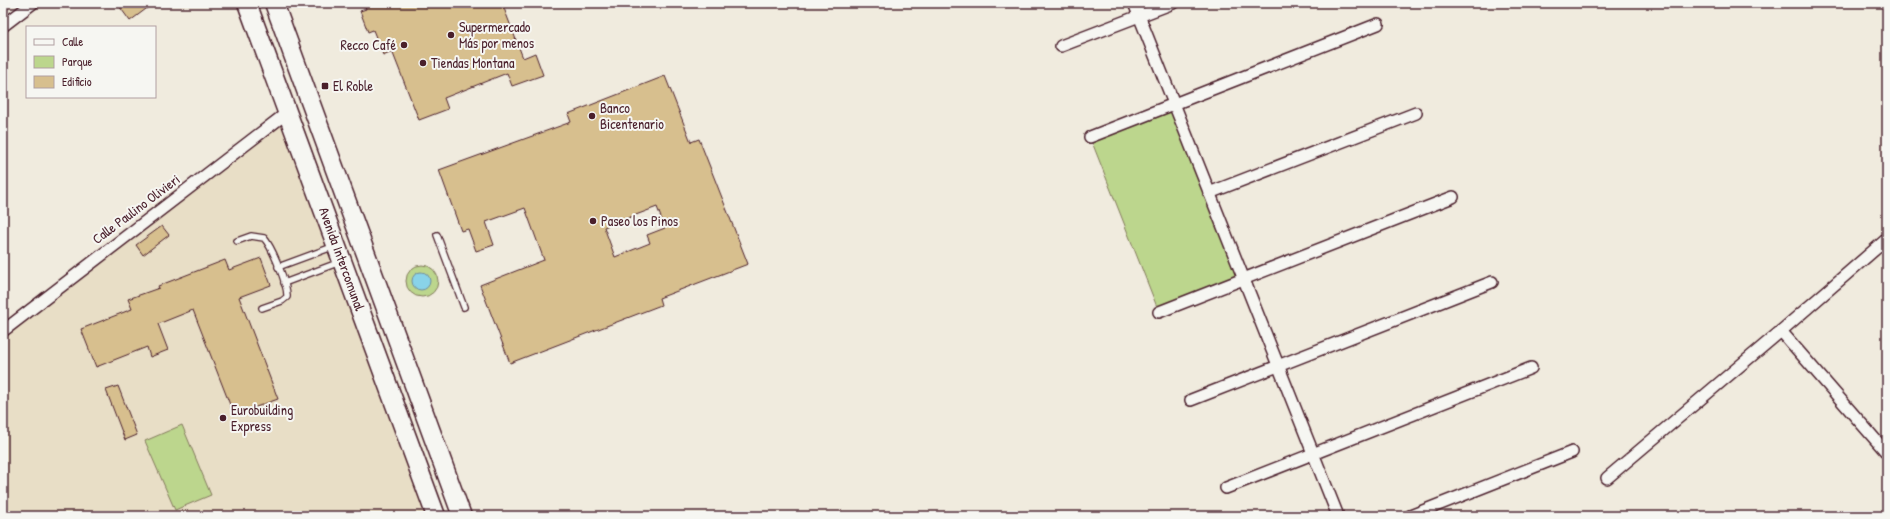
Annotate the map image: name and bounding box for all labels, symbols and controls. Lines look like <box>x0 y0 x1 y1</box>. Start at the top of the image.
place label: Supermercado Más por menos <box>459 17 534 53</box>
legend <box>26 26 156 98</box>
marker: Supermercado Más por menos <box>446 30 456 40</box>
text: Calle <box>62 33 83 50</box>
place label: Recco Café <box>341 35 396 54</box>
marker: Recco Café <box>399 40 409 50</box>
text: Parque <box>62 53 92 70</box>
place label: Tiendas Montana <box>431 53 515 72</box>
marker: Tiendas Montana <box>418 58 428 68</box>
text: Edificio <box>62 73 92 90</box>
place label: El Roble <box>333 76 374 95</box>
marker: El Roble <box>320 81 330 91</box>
place label: Banco Bicentenario <box>600 98 664 133</box>
marker: Banco Bicentenario <box>587 111 597 121</box>
street label: Calle Paulino Olivieri <box>88 169 183 248</box>
street label: Avenida Intercomunal <box>315 204 370 313</box>
place label: Paseo los Pinos <box>601 211 678 230</box>
marker: Paseo los Pinos <box>588 216 598 226</box>
place label: Eurobuilding Express <box>231 400 293 436</box>
marker: Eurobuilding Express <box>218 413 228 423</box>

